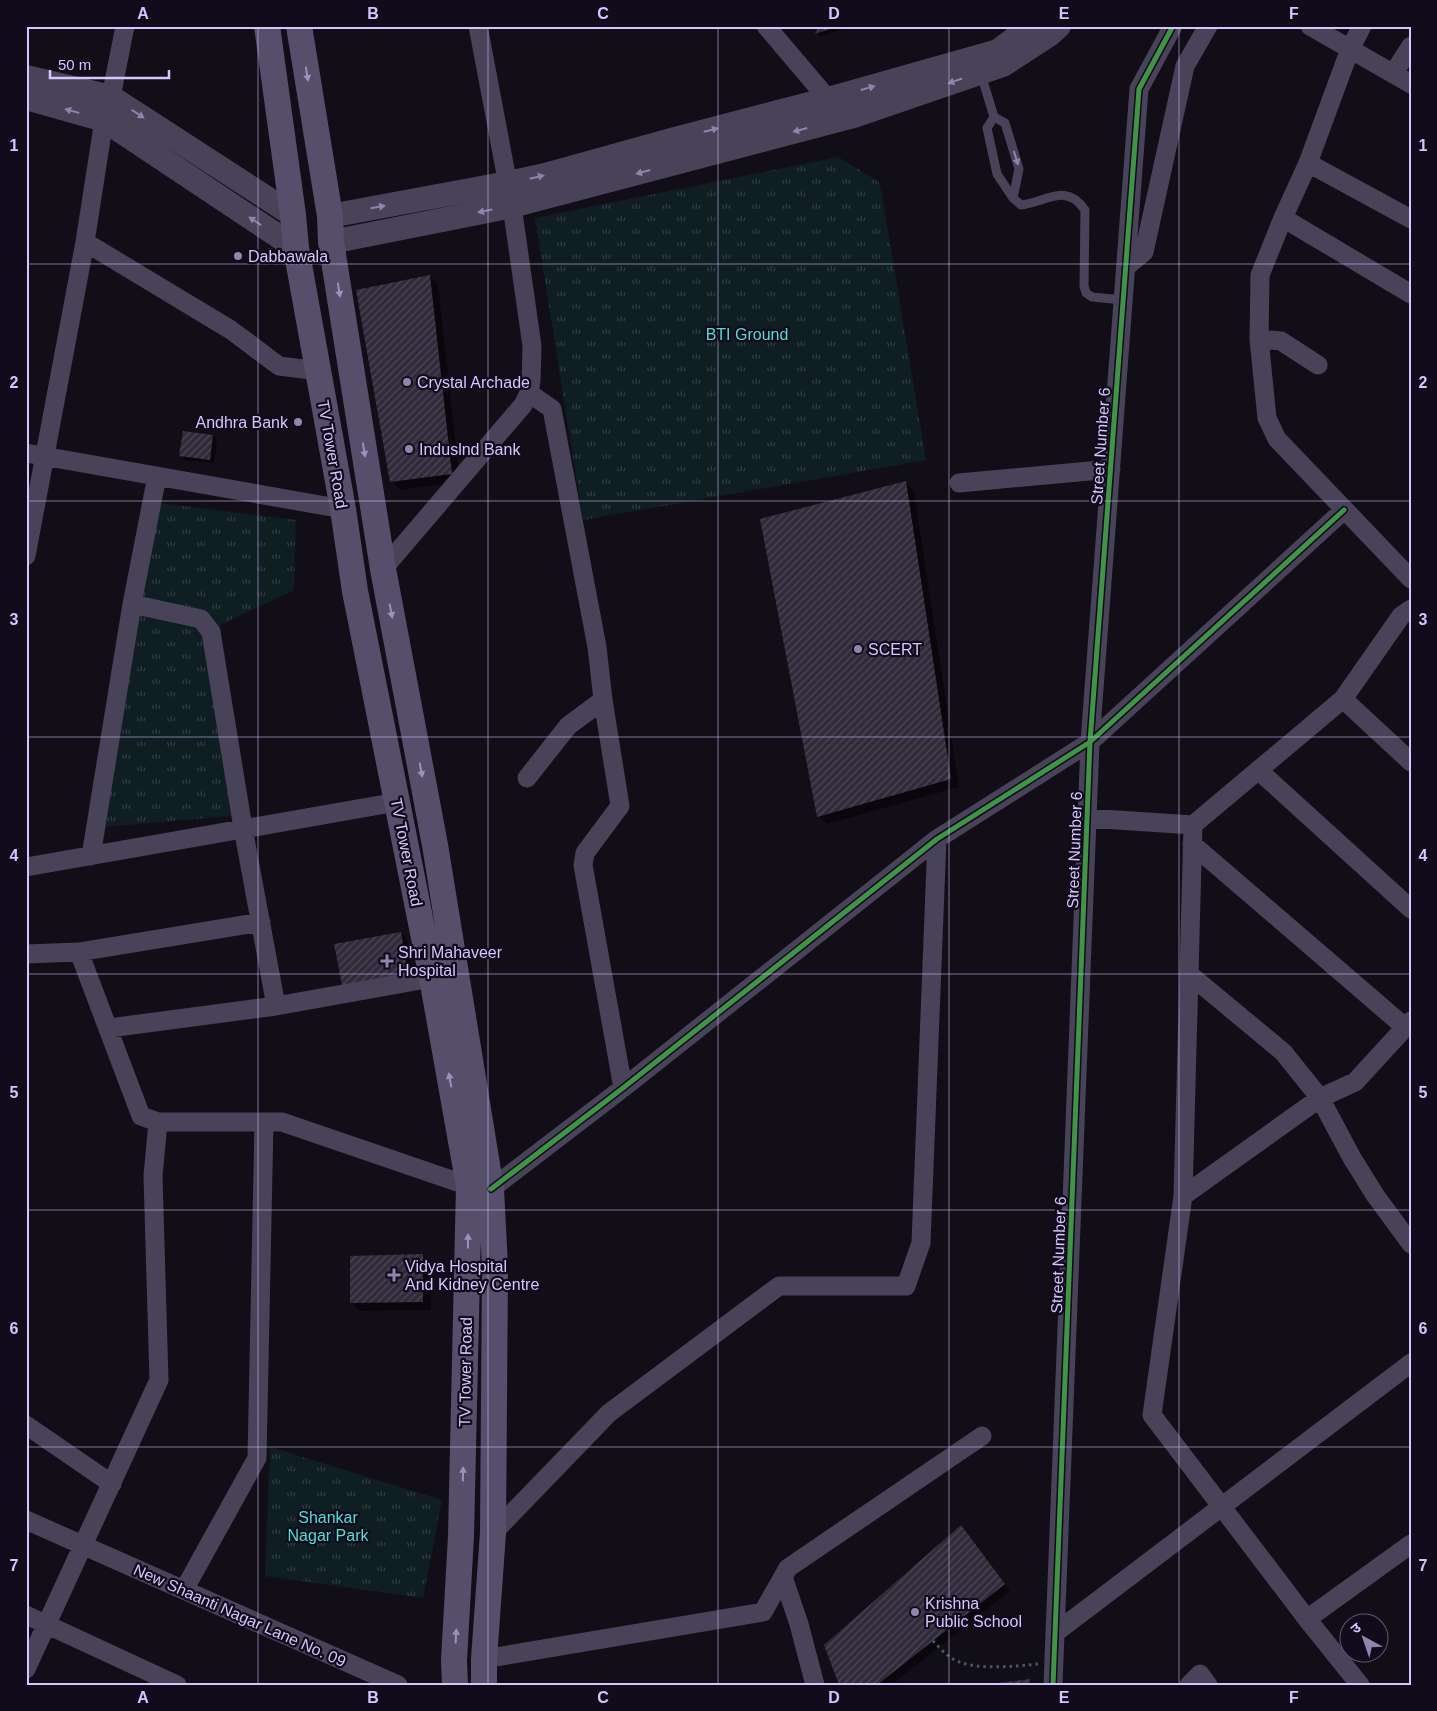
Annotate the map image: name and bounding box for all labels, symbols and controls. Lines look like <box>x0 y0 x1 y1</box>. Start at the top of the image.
text: A <box>137 5 149 22</box>
text: B <box>367 5 379 22</box>
text: C <box>597 5 609 22</box>
text: D <box>828 5 840 22</box>
text: E <box>1059 5 1070 22</box>
text: F <box>1289 5 1299 22</box>
scale bar <box>50 48 169 80</box>
text: 50 m <box>58 56 91 73</box>
one-way arrow <box>303 67 311 83</box>
one-way arrow <box>947 78 962 86</box>
one-way arrow <box>861 84 876 92</box>
one-way arrow <box>64 106 79 114</box>
one-way arrow <box>131 109 144 119</box>
one-way arrow <box>704 125 719 133</box>
one-way arrow <box>793 126 808 134</box>
text: 1 <box>10 137 19 154</box>
text: 1 <box>1419 137 1428 154</box>
one-way arrow <box>1012 150 1020 165</box>
one-way arrow <box>635 168 650 176</box>
one-way arrow <box>530 173 545 181</box>
one-way arrow <box>370 203 385 211</box>
one-way arrow <box>478 207 493 215</box>
one-way arrow <box>248 216 262 226</box>
place label: Dabbawala <box>248 248 328 265</box>
marker: Dabbawala <box>232 250 244 262</box>
one-way arrow <box>335 282 343 298</box>
park label: BTI Ground <box>706 326 788 343</box>
text: 2 <box>10 374 19 391</box>
place label: Crystal Archade <box>417 374 530 391</box>
text: 2 <box>1419 374 1428 391</box>
marker: Crystal Archade <box>401 376 413 388</box>
street label: Street Number 6 <box>1088 387 1113 505</box>
street label: TV Tower Road <box>315 398 350 510</box>
place label: Andhra Bank <box>195 414 289 431</box>
marker: Andhra Bank <box>292 416 304 428</box>
place label: Induslnd Bank <box>419 441 521 458</box>
one-way arrow <box>361 443 369 459</box>
marker: Induslnd Bank <box>403 443 415 455</box>
one-way arrow <box>387 603 395 618</box>
text: 3 <box>10 611 19 628</box>
text: 3 <box>1419 611 1428 628</box>
place label: SCERT <box>868 641 922 658</box>
marker: SCERT <box>852 643 864 655</box>
one-way arrow <box>418 763 426 779</box>
street label: Street Number 6 <box>1064 791 1085 909</box>
street label: TV Tower Road <box>388 796 425 908</box>
text: 4 <box>10 847 19 864</box>
text: 4 <box>1419 847 1428 864</box>
place label: Shri Mahaveer Hospital <box>398 944 503 979</box>
marker: Shri Mahaveer Hospital <box>380 954 394 968</box>
one-way arrow <box>446 1072 454 1088</box>
text: 5 <box>10 1084 19 1101</box>
text: 5 <box>1419 1084 1428 1101</box>
street label: Street Number 6 <box>1048 1196 1069 1314</box>
one-way arrow <box>464 1233 472 1249</box>
place label: Vidya Hospital And Kidney Centre <box>405 1258 539 1293</box>
marker: Vidya Hospital And Kidney Centre <box>387 1268 401 1282</box>
street label: TV Tower Road <box>456 1317 475 1427</box>
text: 6 <box>10 1320 19 1337</box>
text: 6 <box>1419 1320 1428 1337</box>
one-way arrow <box>459 1465 467 1481</box>
park label: Shankar Nagar Park <box>288 1509 369 1544</box>
text: 7 <box>10 1557 19 1574</box>
text: 7 <box>1419 1557 1428 1574</box>
street label: New Shaanti Nagar Lane No. 09 <box>131 1561 349 1670</box>
place label: Krishna Public School <box>925 1595 1022 1630</box>
marker: Krishna Public School <box>909 1606 921 1618</box>
north arrow <box>1340 1614 1390 1664</box>
text: उ <box>1347 1619 1365 1637</box>
one-way arrow <box>452 1628 460 1644</box>
text: A <box>137 1689 149 1706</box>
text: B <box>367 1689 379 1706</box>
text: C <box>597 1689 609 1706</box>
text: D <box>828 1689 840 1706</box>
text: E <box>1059 1689 1070 1706</box>
text: F <box>1289 1689 1299 1706</box>

